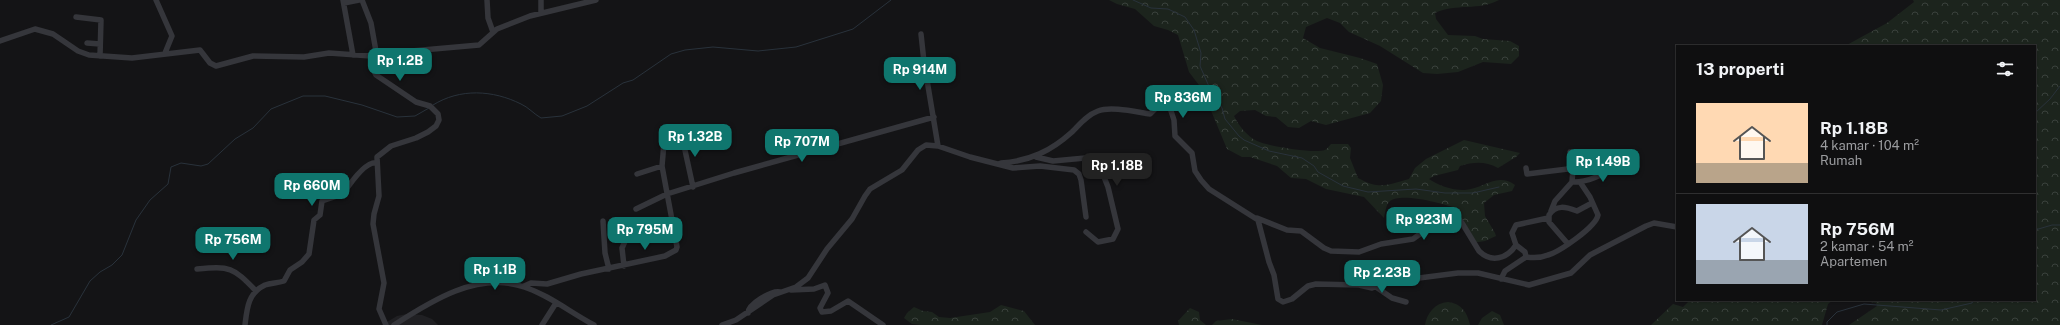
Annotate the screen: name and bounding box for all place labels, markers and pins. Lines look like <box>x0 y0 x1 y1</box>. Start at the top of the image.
pin: Rp 1.2B <box>363 48 437 82</box>
pin: Rp 914M <box>883 57 957 91</box>
pin: Rp 836M <box>1146 85 1220 119</box>
pin: Rp 1.32B <box>654 124 736 158</box>
pin: Rp 707M <box>765 129 839 163</box>
pin: Rp 1.49B <box>1562 149 1644 183</box>
pin: Rp 1.18B <box>1076 153 1158 187</box>
pin: Rp 660M <box>275 173 349 207</box>
pin: Rp 923M <box>1387 207 1461 241</box>
pin: Rp 795M <box>608 217 682 251</box>
pin: Rp 756M <box>196 227 270 261</box>
pin: Rp 1.1B <box>458 257 532 291</box>
pin: Rp 2.23B <box>1341 260 1423 294</box>

